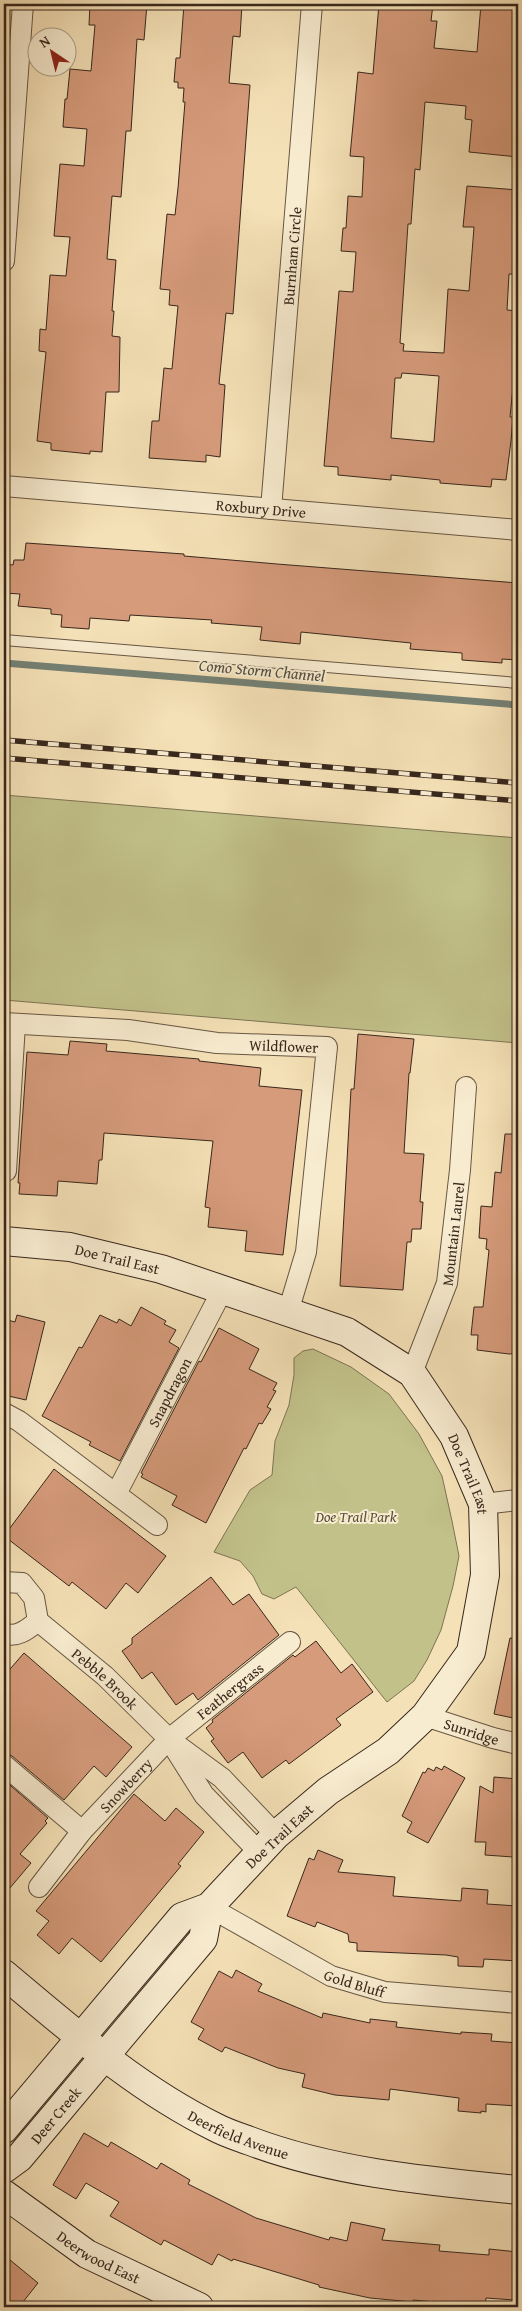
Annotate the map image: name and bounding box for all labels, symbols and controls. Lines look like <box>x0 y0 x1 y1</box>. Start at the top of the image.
north arrow <box>28 28 78 78</box>
text: N <box>35 30 55 52</box>
street label: Burnham Circle <box>277 206 306 306</box>
street label: Roxbury Drive <box>215 494 307 522</box>
water label: Como Storm Channel <box>198 653 326 687</box>
street label: Wildflower <box>249 1034 319 1057</box>
street label: Mountain Laurel <box>436 1181 469 1287</box>
street label: Doe Trail East <box>73 1238 163 1279</box>
street label: Snapdragon <box>142 1353 196 1430</box>
street label: Doe Trail East <box>444 1430 494 1515</box>
park label: Doe Trail Park <box>314 1506 397 1527</box>
street label: Pebble Brook <box>68 1643 143 1714</box>
street label: Feathergrass <box>192 1657 268 1724</box>
street label: Sunridge <box>441 1712 501 1750</box>
street label: Snowberry <box>94 1752 157 1817</box>
street label: Doe Trail East <box>240 1798 318 1873</box>
street label: Gold Bluff <box>320 1964 389 2002</box>
street label: Deer Creek <box>25 2082 86 2148</box>
street label: Deerfield Avenue <box>184 2104 291 2164</box>
street label: Deerwood East <box>53 2225 144 2289</box>

